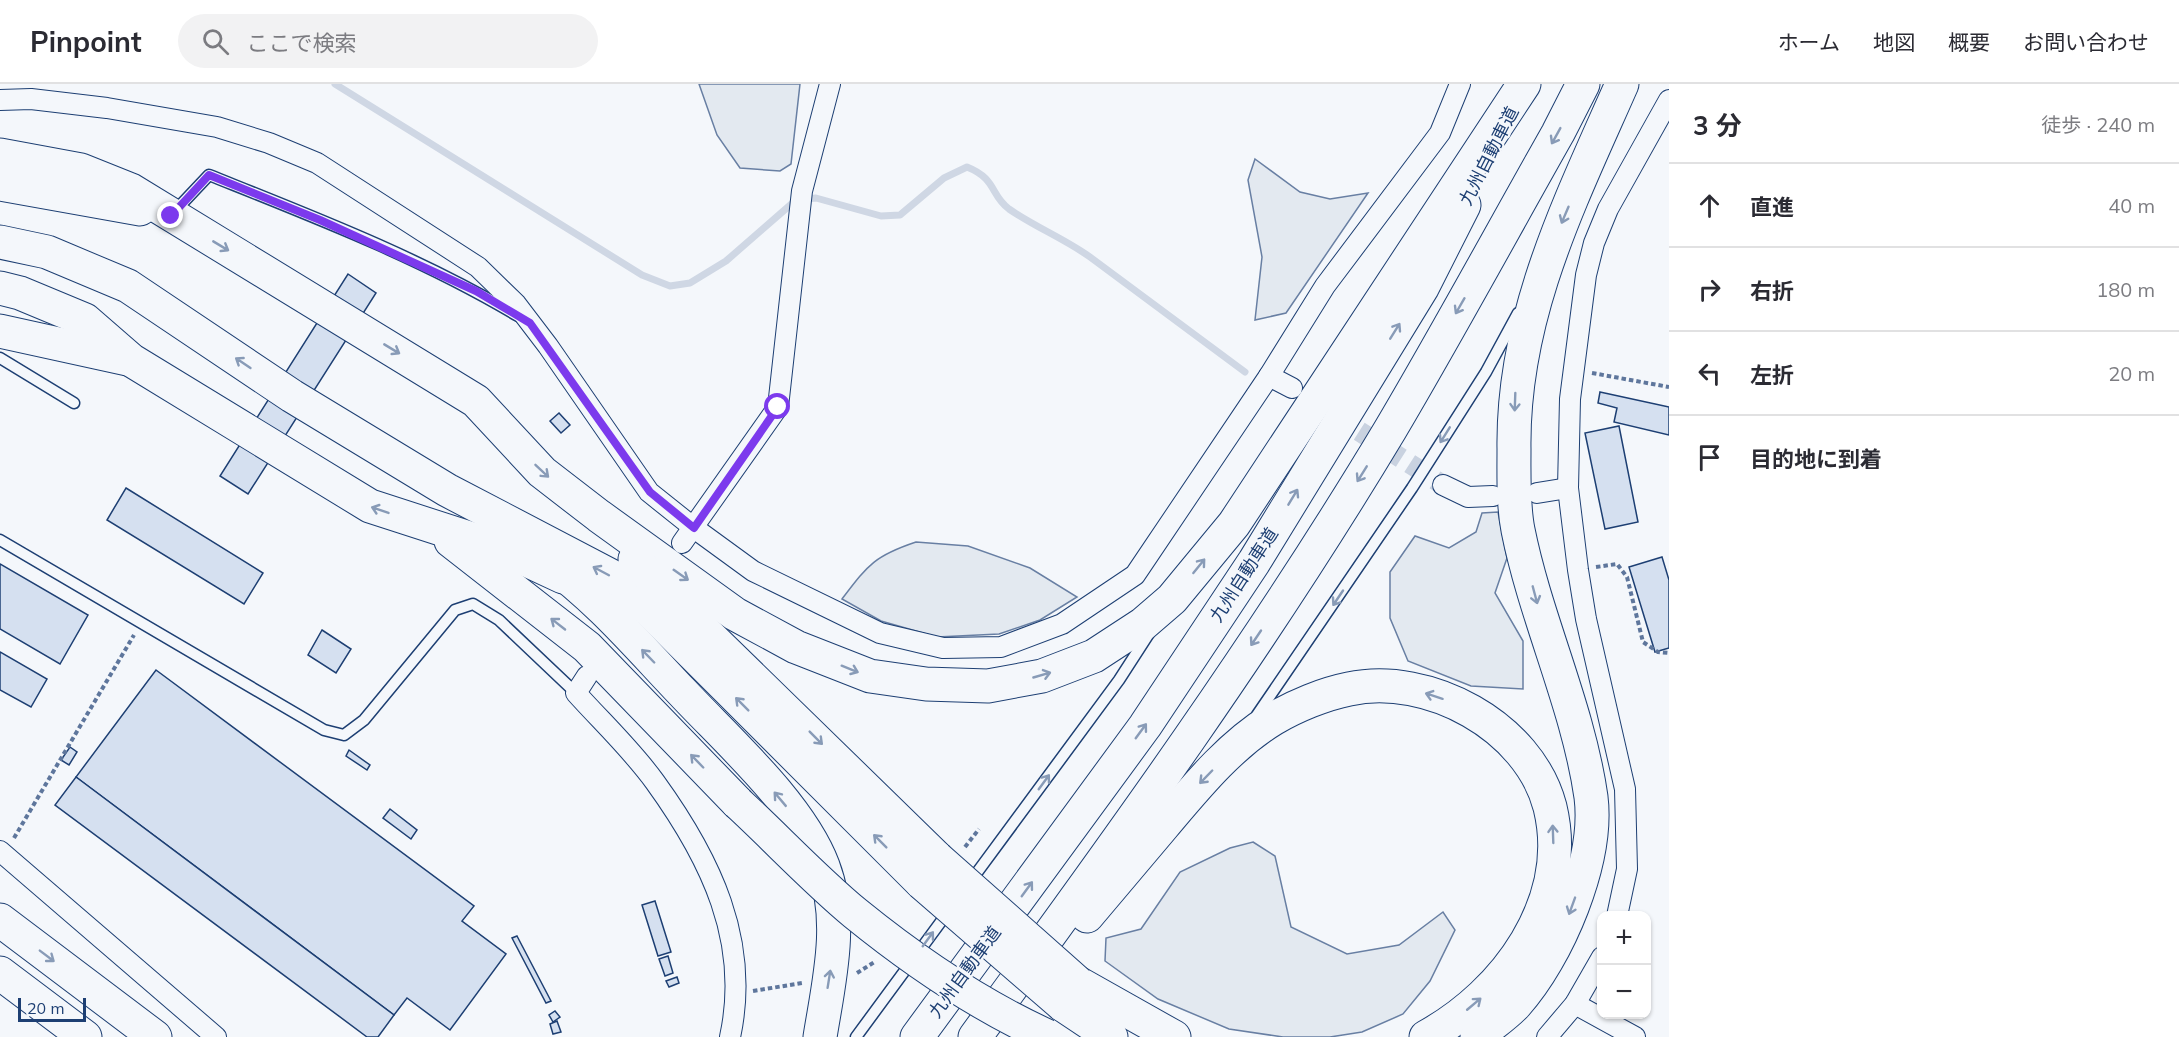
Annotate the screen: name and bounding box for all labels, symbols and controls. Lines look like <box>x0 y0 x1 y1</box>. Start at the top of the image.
search box <box>178 14 598 68</box>
text: Pinpoint <box>30 24 142 59</box>
icon: search <box>199 25 232 58</box>
text: ここで検索 <box>247 29 357 57</box>
text: ホーム <box>1778 29 1840 55</box>
text: 地図 <box>1873 29 1915 55</box>
text: 概要 <box>1948 29 1990 55</box>
text: お問い合わせ <box>2023 29 2149 55</box>
street label: 九州自動車道 <box>1454 102 1523 209</box>
text: 3 分 <box>1693 109 1742 142</box>
text: 徒歩 · 240 m <box>2041 112 2155 137</box>
one-way arrow <box>1550 127 1562 144</box>
icon: ahead <box>1693 189 1726 222</box>
text: 直進 <box>1750 193 1794 221</box>
text: 40 m <box>2108 193 2155 218</box>
route end <box>157 202 183 228</box>
one-way arrow <box>1559 205 1570 223</box>
one-way arrow <box>212 240 229 252</box>
icon: right <box>1693 273 1726 306</box>
text: 右折 <box>1750 277 1794 305</box>
text: 180 m <box>2096 277 2155 302</box>
one-way arrow <box>1454 296 1465 314</box>
one-way arrow <box>1390 323 1402 340</box>
one-way arrow <box>383 344 400 356</box>
one-way arrow <box>235 357 252 369</box>
icon: left <box>1693 357 1726 390</box>
text: 左折 <box>1750 361 1794 389</box>
text: 20 m <box>2108 361 2155 386</box>
one-way arrow <box>1510 392 1521 412</box>
route start <box>764 393 790 419</box>
one-way arrow <box>1439 427 1452 444</box>
icon: arrive <box>1693 441 1726 474</box>
text: 目的地に到着 <box>1750 445 1882 473</box>
one-way arrow <box>534 464 549 478</box>
one-way arrow <box>1355 465 1367 482</box>
one-way arrow <box>1288 489 1300 506</box>
one-way arrow <box>371 503 390 514</box>
street label: 九州自動車道 <box>1205 523 1283 626</box>
one-way arrow <box>1193 558 1206 574</box>
one-way arrow <box>592 565 610 576</box>
one-way arrow <box>672 569 688 581</box>
one-way arrow <box>1530 585 1541 604</box>
one-way arrow <box>1332 590 1345 607</box>
one-way arrow <box>550 618 566 631</box>
one-way arrow <box>1250 629 1262 646</box>
one-way arrow <box>640 648 655 663</box>
one-way arrow <box>841 664 859 675</box>
one-way arrow <box>1032 669 1051 680</box>
one-way arrow <box>1425 690 1444 701</box>
one-way arrow <box>735 696 750 711</box>
one-way arrow <box>1135 723 1148 739</box>
one-way arrow <box>809 730 823 745</box>
one-way arrow <box>690 753 705 768</box>
one-way arrow <box>1198 770 1213 785</box>
one-way arrow <box>1038 775 1050 791</box>
one-way arrow <box>773 792 787 807</box>
one-way arrow <box>1547 825 1558 844</box>
one-way arrow <box>873 834 888 849</box>
one-way arrow <box>1020 881 1033 897</box>
one-way arrow <box>1566 896 1577 914</box>
map controls <box>1597 911 1651 1019</box>
button: + <box>1597 911 1651 965</box>
street label: 九州自動車道 <box>924 921 1006 1022</box>
one-way arrow <box>922 932 934 948</box>
one-way arrow <box>38 949 54 962</box>
button: − <box>1597 965 1651 1019</box>
one-way arrow <box>824 970 835 990</box>
scale bar <box>18 995 86 1022</box>
text: 20 m <box>27 998 64 1018</box>
one-way arrow <box>1466 998 1482 1011</box>

